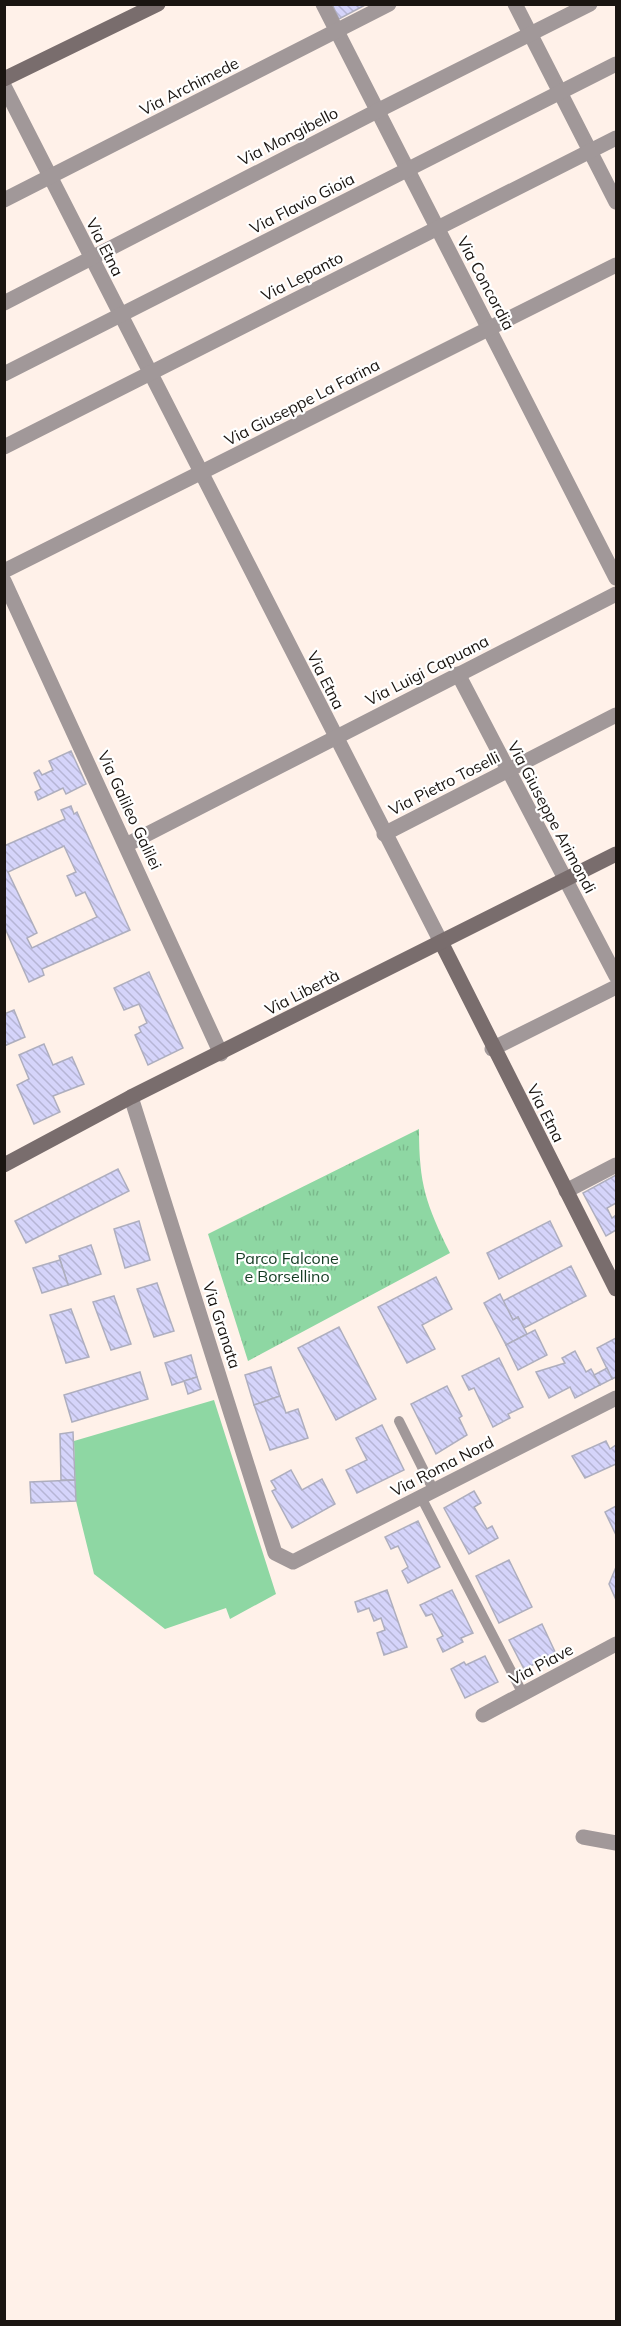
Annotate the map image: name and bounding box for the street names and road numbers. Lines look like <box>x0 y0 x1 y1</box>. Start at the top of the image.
street label: Via Archimede <box>136 52 242 120</box>
street label: Via Mongibello <box>235 102 341 170</box>
street label: Via Flavio Gioia <box>246 168 358 238</box>
street label: Via Etna <box>82 215 128 279</box>
street label: Via Concordia <box>453 233 519 333</box>
street label: Via Lepanto <box>258 247 346 305</box>
street label: Via Giuseppe La Farina <box>221 354 383 450</box>
street label: Via Luigi Capuana <box>362 630 492 710</box>
street label: Via Etna <box>303 648 349 712</box>
street label: Via Giuseppe Arimondi <box>503 737 601 897</box>
street label: Via Pietro Toselli <box>385 746 503 820</box>
street label: Via Galileo Galilei <box>94 747 166 873</box>
street label: Via Libertà <box>261 965 343 1019</box>
street label: Via Etna <box>523 1081 569 1145</box>
street label: Via Granata <box>199 1279 245 1371</box>
street label: Via Roma Nord <box>387 1431 497 1501</box>
street label: Via Piave <box>506 1639 576 1689</box>

